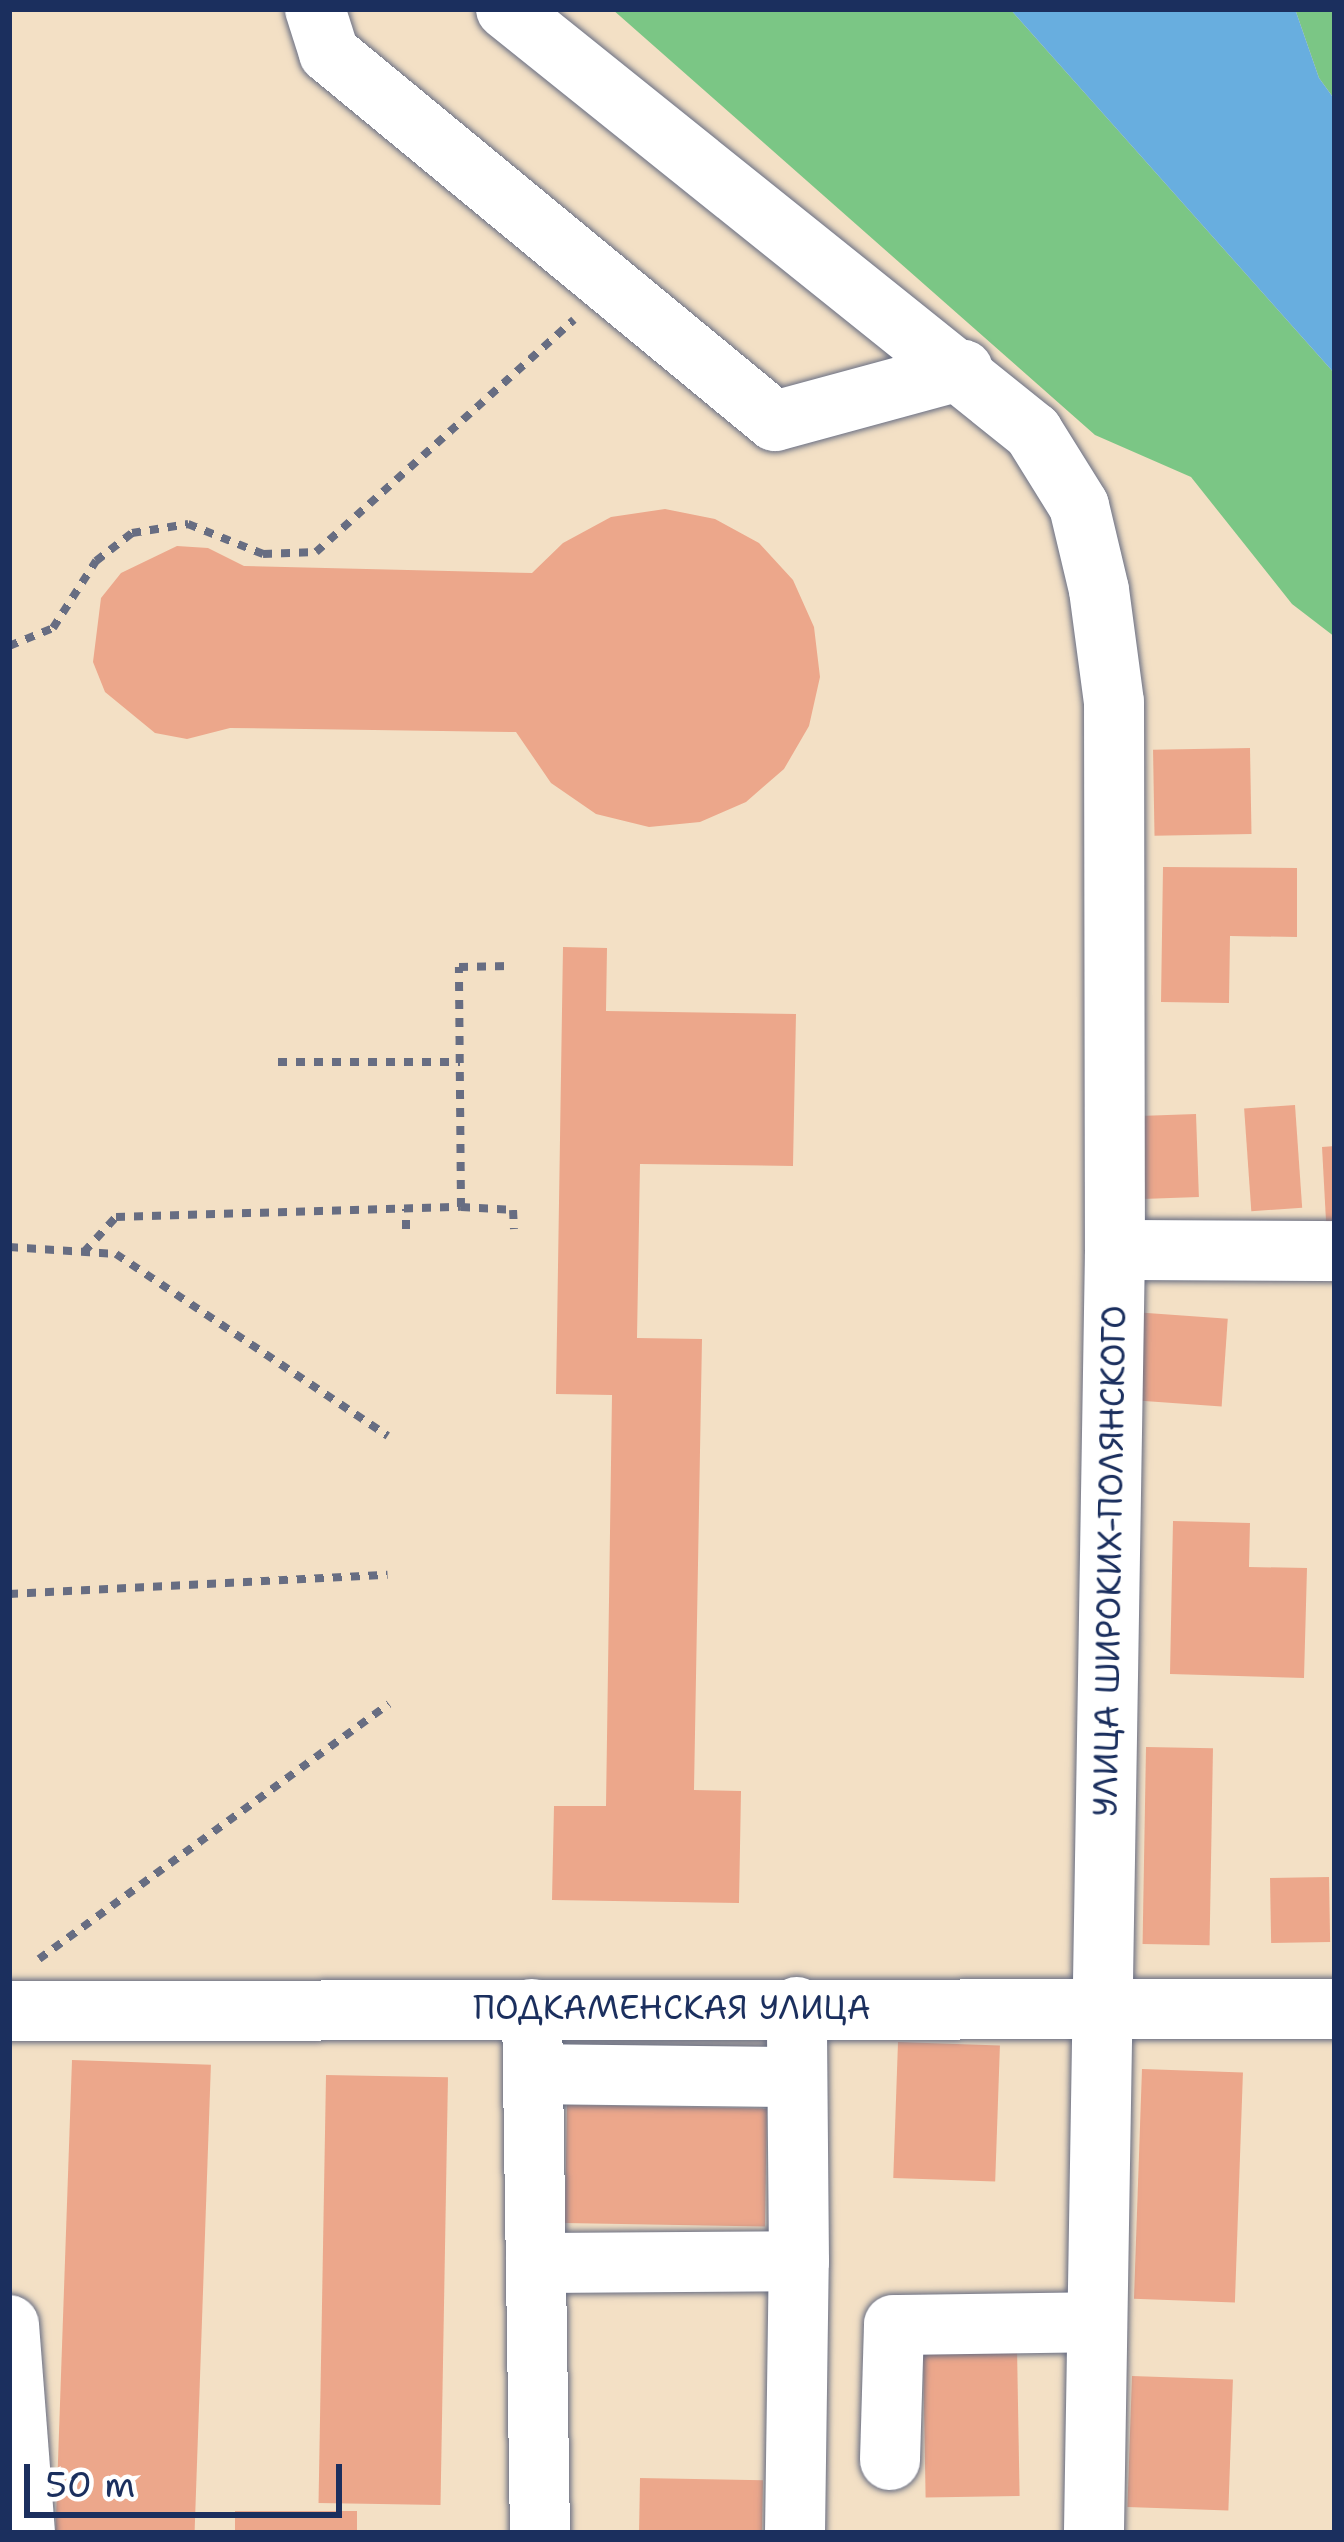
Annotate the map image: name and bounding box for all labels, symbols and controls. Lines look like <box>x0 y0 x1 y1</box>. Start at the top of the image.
street label: УЛИЦА ШИРОКИХ-ПОЛЯНСКОГО <box>1086 1305 1134 1817</box>
street label: ПОДКАМЕНСКАЯ УЛИЦА <box>473 1988 871 2028</box>
scale bar <box>30 2440 348 2514</box>
text: 50 m <box>45 2460 135 2509</box>

